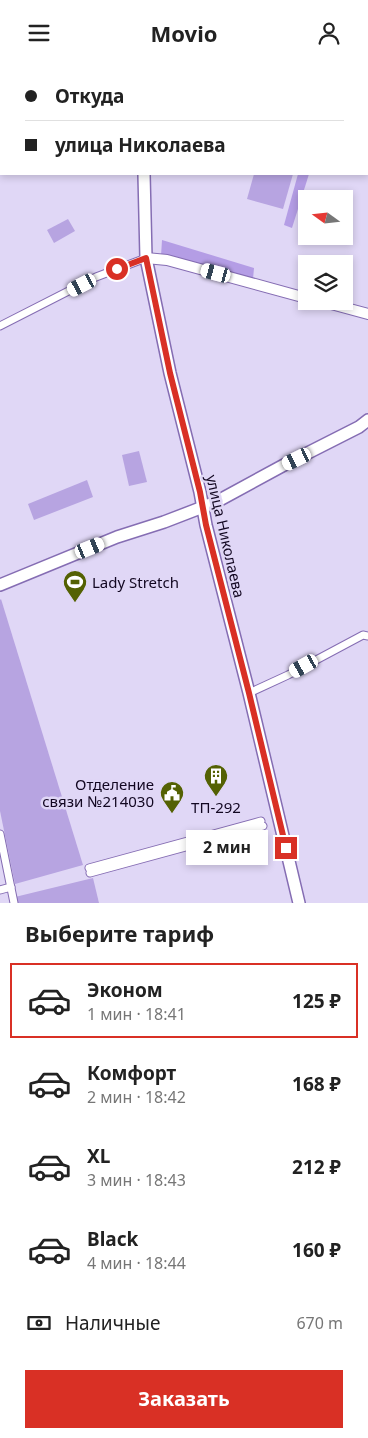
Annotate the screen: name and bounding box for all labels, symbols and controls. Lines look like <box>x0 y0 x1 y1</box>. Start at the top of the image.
text: Movio <box>151 18 217 48</box>
icon: menu <box>25 19 53 47</box>
icon: person <box>315 19 343 47</box>
text: Откуда <box>55 83 124 109</box>
text: улица Николаева <box>55 132 226 158</box>
north arrow <box>298 190 352 245</box>
map controls <box>298 190 353 310</box>
button: layers <box>298 255 353 310</box>
route start <box>106 258 128 280</box>
car <box>199 262 232 284</box>
car <box>65 272 98 298</box>
car <box>280 446 313 472</box>
street label: улица Николаева <box>202 473 250 599</box>
car <box>73 535 106 561</box>
sports icon: Lady Stretch <box>62 569 88 603</box>
place label: Lady Stretch <box>92 572 179 592</box>
car <box>287 652 320 680</box>
building icon: ТП-292 <box>203 763 229 797</box>
place label: Отделение связи №214030 <box>42 774 154 811</box>
public building icon: Отделение связи №214030 <box>159 780 185 814</box>
place label: ТП-292 <box>191 797 241 817</box>
callout: 2 мин <box>186 831 268 865</box>
text: 2 мин <box>203 836 251 858</box>
route end <box>275 837 297 859</box>
text: Выберите тариф <box>25 918 214 948</box>
text: Эконом <box>87 977 163 1003</box>
icon: car <box>27 978 72 1023</box>
text: 125 ₽ <box>292 988 341 1014</box>
text: 1 мин · 18:41 <box>87 1003 186 1025</box>
text: Комфорт <box>87 1060 176 1086</box>
icon: car <box>27 1061 72 1106</box>
text: 168 ₽ <box>292 1071 341 1097</box>
text: 2 мин · 18:42 <box>87 1086 186 1108</box>
text: XL <box>87 1143 110 1169</box>
icon: car <box>27 1144 72 1189</box>
text: 212 ₽ <box>292 1154 341 1180</box>
text: 3 мин · 18:43 <box>87 1169 186 1191</box>
text: Black <box>87 1226 138 1252</box>
icon: car <box>27 1227 72 1272</box>
text: 160 ₽ <box>292 1237 341 1263</box>
text: 4 мин · 18:44 <box>87 1252 186 1274</box>
icon: cash <box>25 1309 53 1337</box>
text: Наличные <box>65 1310 160 1336</box>
text: 670 m <box>296 1312 343 1334</box>
button: Заказать <box>25 1370 343 1428</box>

